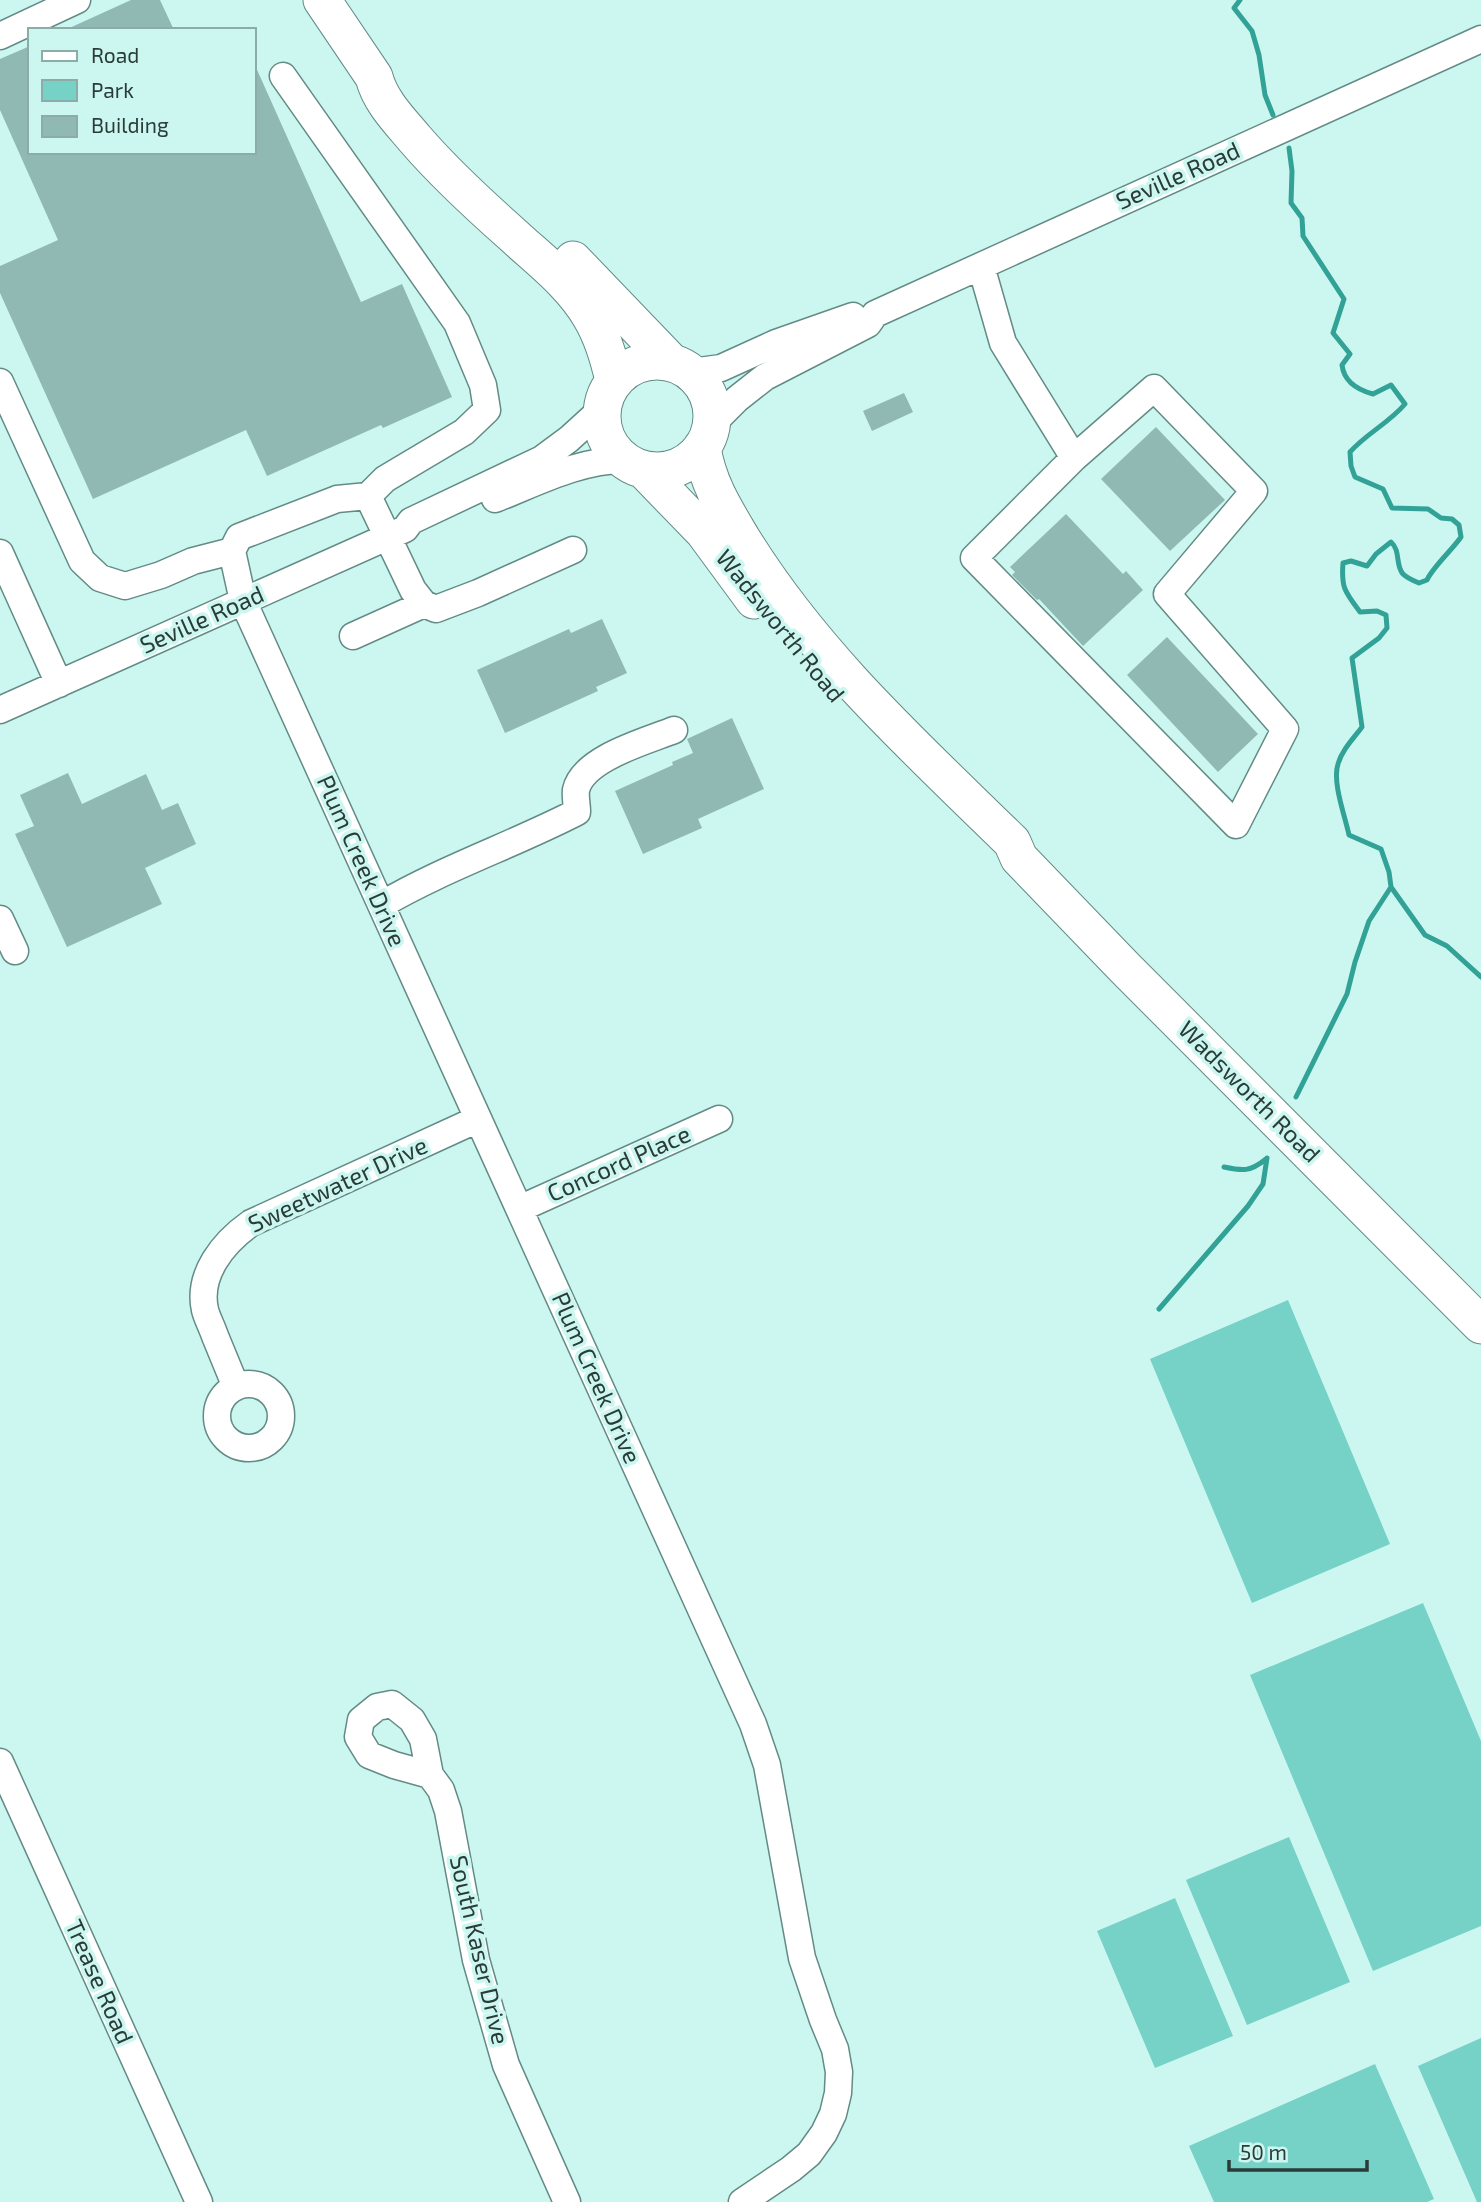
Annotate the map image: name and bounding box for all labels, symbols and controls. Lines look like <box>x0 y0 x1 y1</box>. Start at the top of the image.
legend <box>28 28 256 154</box>
text: Road <box>91 42 139 67</box>
text: Park <box>91 77 134 102</box>
text: Building <box>91 112 169 137</box>
street label: Seville Road <box>1111 134 1244 215</box>
street label: Wadsworth Road <box>711 543 852 707</box>
street label: Seville Road <box>135 578 268 659</box>
street label: Plum Creek Drive <box>312 770 413 951</box>
street label: Wadsworth Road <box>1173 1014 1327 1168</box>
street label: Concord Place <box>542 1118 695 1207</box>
street label: Sweetwater Drive <box>243 1129 432 1238</box>
street label: Plum Creek Drive <box>547 1287 648 1468</box>
street label: South Kaser Drive <box>445 1852 516 2047</box>
street label: Trease Road <box>60 1915 141 2048</box>
scale bar <box>1229 2128 1367 2172</box>
text: 50 m <box>1240 2139 1287 2164</box>

